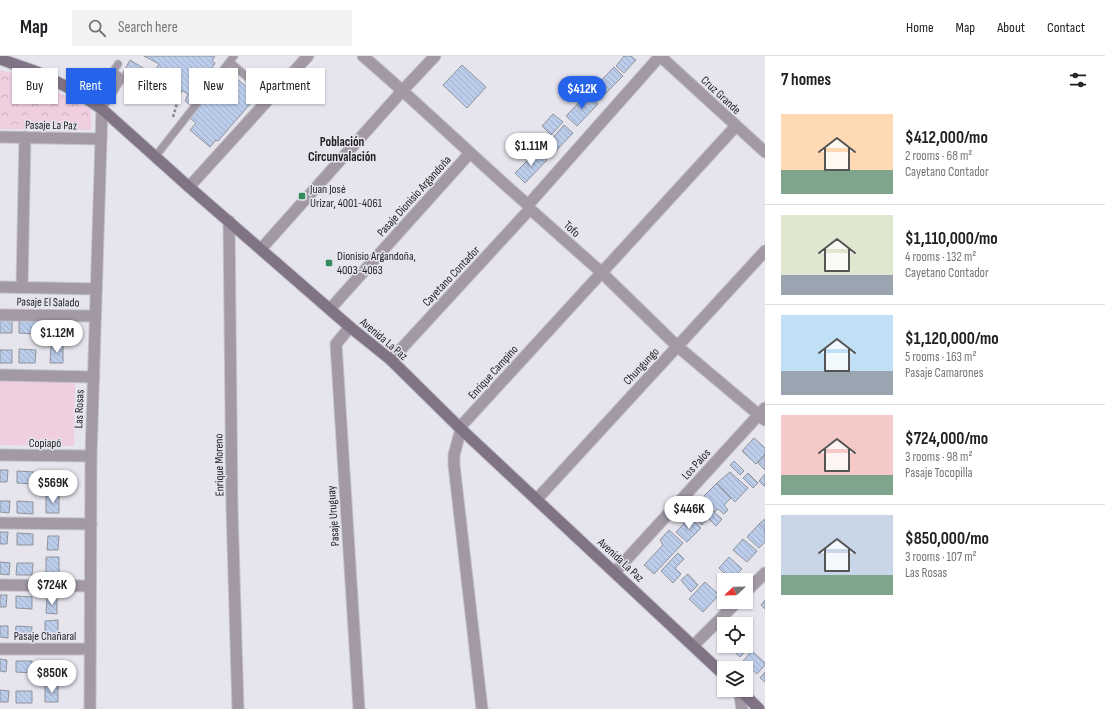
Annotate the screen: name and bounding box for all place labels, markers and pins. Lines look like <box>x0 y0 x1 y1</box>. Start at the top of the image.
pin: $412K <box>554 76 610 110</box>
pin: $1.11M <box>498 133 564 167</box>
place label: Juan José Urizar, 4001-4061 <box>309 182 383 211</box>
marker: Juan José Urizar, 4001-4061 <box>297 191 307 201</box>
place label: Dionisio Argandoña, 4003-4063 <box>337 249 416 278</box>
marker: Dionisio Argandoña, 4003-4063 <box>324 258 334 268</box>
pin: $1.12M <box>24 320 90 354</box>
pin: $569K <box>25 470 81 504</box>
pin: $446K <box>661 496 717 530</box>
pin: $724K <box>24 572 80 606</box>
pin: $850K <box>24 660 80 694</box>

